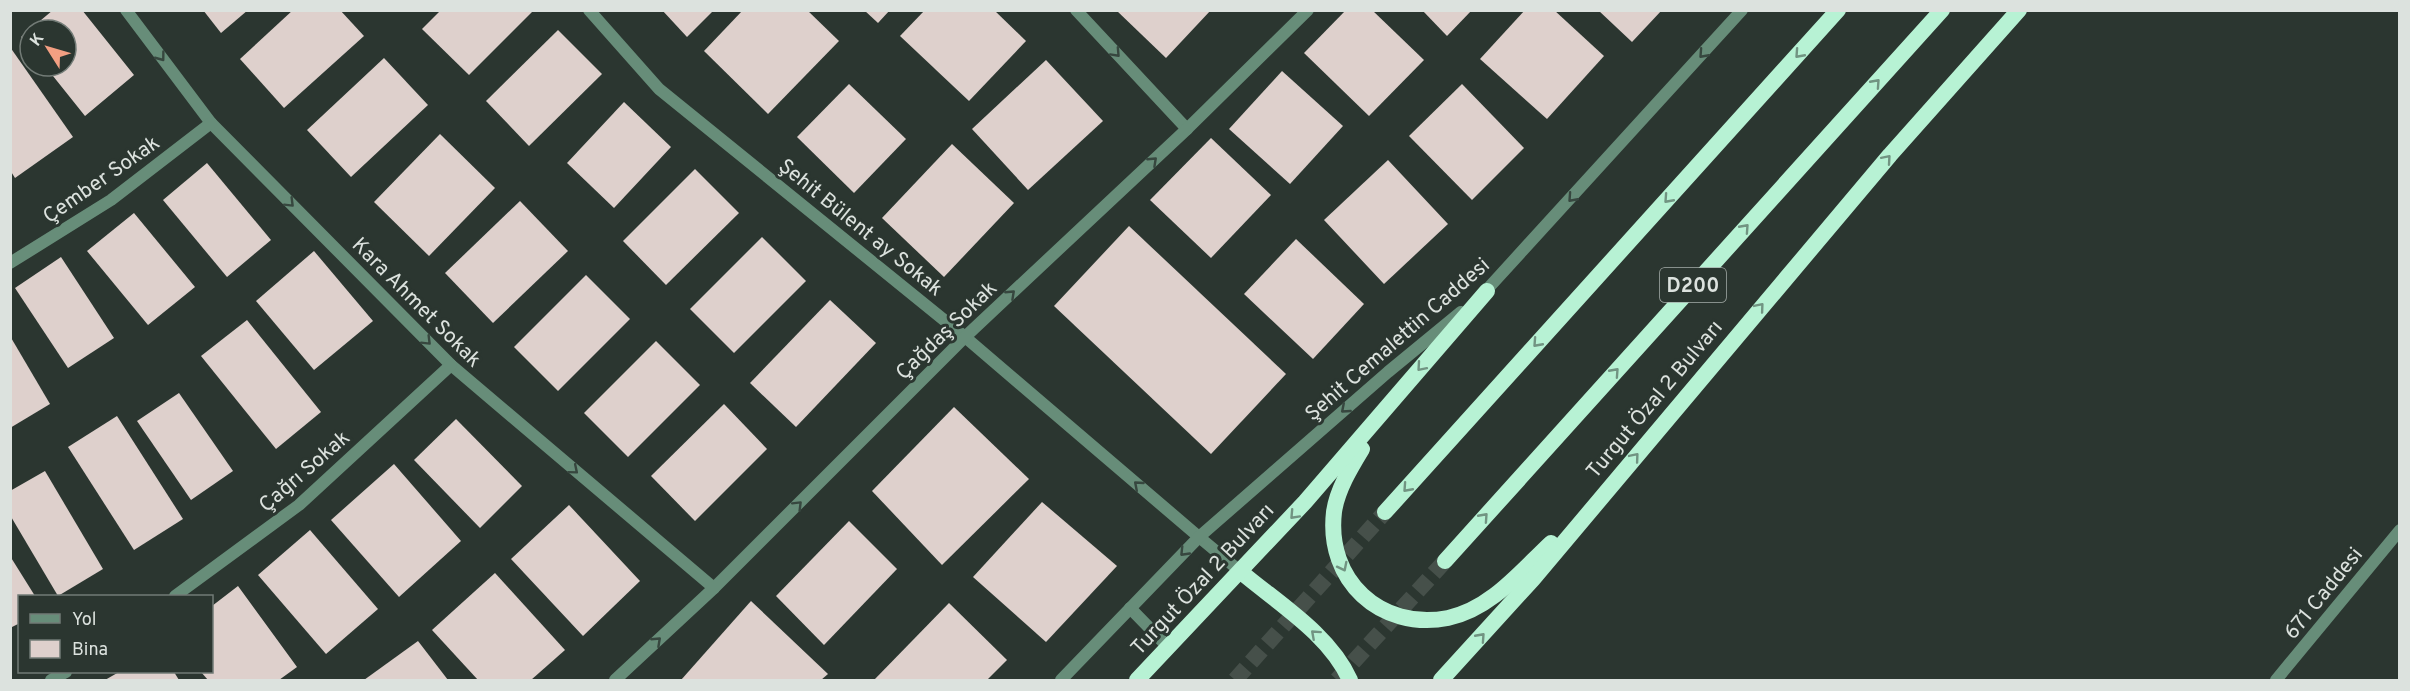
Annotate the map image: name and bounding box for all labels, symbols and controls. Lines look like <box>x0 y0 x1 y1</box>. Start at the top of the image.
north arrow <box>18 18 78 78</box>
text: K <box>26 30 49 51</box>
one-way arrow <box>1108 46 1119 57</box>
one-way arrow <box>1699 47 1710 58</box>
one-way arrow <box>1795 47 1806 58</box>
one-way arrow <box>154 51 165 62</box>
one-way arrow <box>1869 79 1880 90</box>
street label: Çember Sokak <box>38 130 166 230</box>
street label: Şehit Bülent ay Sokak <box>772 153 948 303</box>
one-way arrow <box>1879 155 1890 166</box>
one-way arrow <box>1147 157 1157 168</box>
one-way arrow <box>1568 191 1579 202</box>
one-way arrow <box>1664 192 1675 202</box>
one-way arrow <box>282 195 293 206</box>
one-way arrow <box>1738 224 1749 235</box>
street label: Kara Ahmet Sokak <box>345 232 487 374</box>
street label: Şehit Cemalettin Caddesi <box>1300 252 1496 428</box>
road number: D200 <box>1660 268 1726 302</box>
street label: Çağdaş Sokak <box>890 276 1004 386</box>
one-way arrow <box>1004 290 1014 301</box>
one-way arrow <box>1753 303 1764 314</box>
street label: Turgut Özal 2 Bulvarı <box>1581 315 1729 485</box>
one-way arrow <box>420 334 431 345</box>
one-way arrow <box>1534 336 1545 347</box>
one-way arrow <box>1418 360 1429 371</box>
one-way arrow <box>1608 369 1619 379</box>
one-way arrow <box>1341 402 1352 413</box>
street label: Çağrı Sokak <box>254 425 356 519</box>
one-way arrow <box>1628 453 1639 464</box>
one-way arrow <box>567 463 578 474</box>
one-way arrow <box>1134 481 1145 492</box>
one-way arrow <box>1403 481 1414 492</box>
street label: Turgut Özal 2 Bulvarı <box>1126 498 1281 662</box>
one-way arrow <box>790 502 801 513</box>
one-way arrow <box>1290 508 1301 518</box>
one-way arrow <box>1477 514 1488 524</box>
street label: 671 Caddesi <box>2279 542 2370 646</box>
one-way arrow <box>1180 545 1191 556</box>
one-way arrow <box>1335 561 1347 572</box>
legend <box>18 595 213 673</box>
text: Yol <box>72 609 97 632</box>
one-way arrow <box>1311 630 1322 641</box>
one-way arrow <box>1474 633 1485 644</box>
one-way arrow <box>651 637 661 648</box>
text: Bina <box>72 639 108 662</box>

